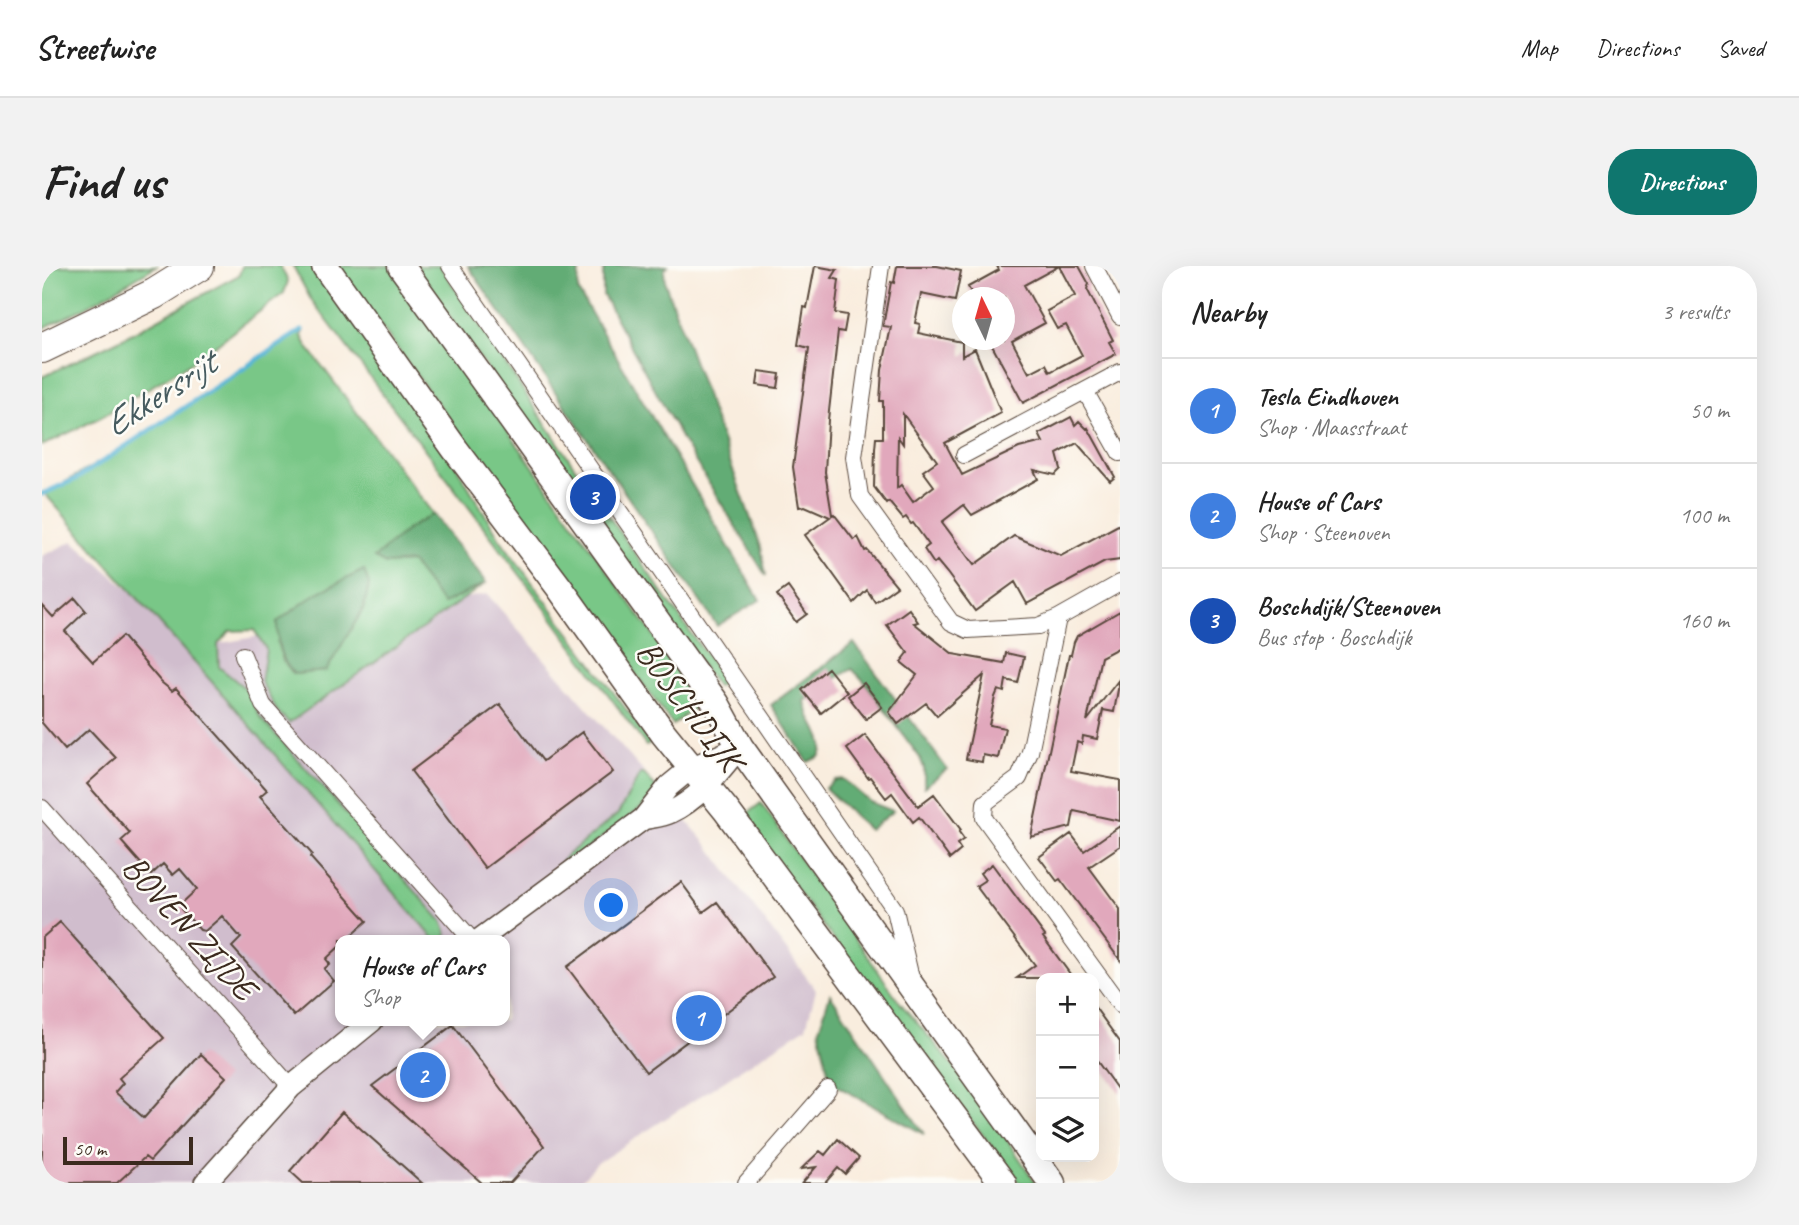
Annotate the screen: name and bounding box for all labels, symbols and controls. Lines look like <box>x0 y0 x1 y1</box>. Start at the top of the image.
text: Streetwise <box>35 27 154 69</box>
text: Map <box>1521 33 1558 63</box>
text: Directions <box>1596 33 1679 63</box>
text: Saved <box>1717 33 1764 63</box>
button: Directions <box>1608 149 1757 215</box>
text: Find us <box>42 151 164 213</box>
north arrow <box>952 287 1015 350</box>
text: Nearby <box>1190 293 1266 331</box>
text: 3 results <box>1662 297 1729 326</box>
water label: Ekkersrijt <box>94 336 230 447</box>
text: Tesla Eindhoven <box>1257 380 1398 413</box>
text: 1 <box>1208 396 1218 425</box>
text: 50 m <box>1690 396 1729 425</box>
text: Shop · Maasstraat <box>1257 413 1406 442</box>
pin: 3 <box>570 471 616 523</box>
text: House of Cars <box>1257 485 1380 518</box>
text: 2 <box>1208 501 1218 530</box>
text: 100 m <box>1680 501 1729 530</box>
text: Shop · Steenoven <box>1257 518 1390 547</box>
text: Boschdijk/Steenoven <box>1257 590 1440 623</box>
text: 3 <box>1208 606 1218 635</box>
text: 160 m <box>1680 606 1729 635</box>
text: Bus stop · Boschdijk <box>1257 623 1411 652</box>
street label: BOSCHDIJK <box>626 631 757 785</box>
street label: BOVEN ZIJDE <box>113 845 270 1013</box>
your location <box>594 888 628 922</box>
popup <box>335 935 510 1026</box>
text: House of Cars <box>361 950 484 983</box>
map controls <box>1036 973 1099 1162</box>
button: + <box>1036 973 1099 1036</box>
text: Shop <box>361 983 400 1012</box>
pin: 1 <box>676 992 722 1044</box>
button: − <box>1036 1036 1099 1099</box>
pin: 2 <box>400 1049 446 1101</box>
button: layers <box>1036 1099 1099 1162</box>
scale bar <box>63 1134 192 1166</box>
text: 50 m <box>74 1137 106 1161</box>

